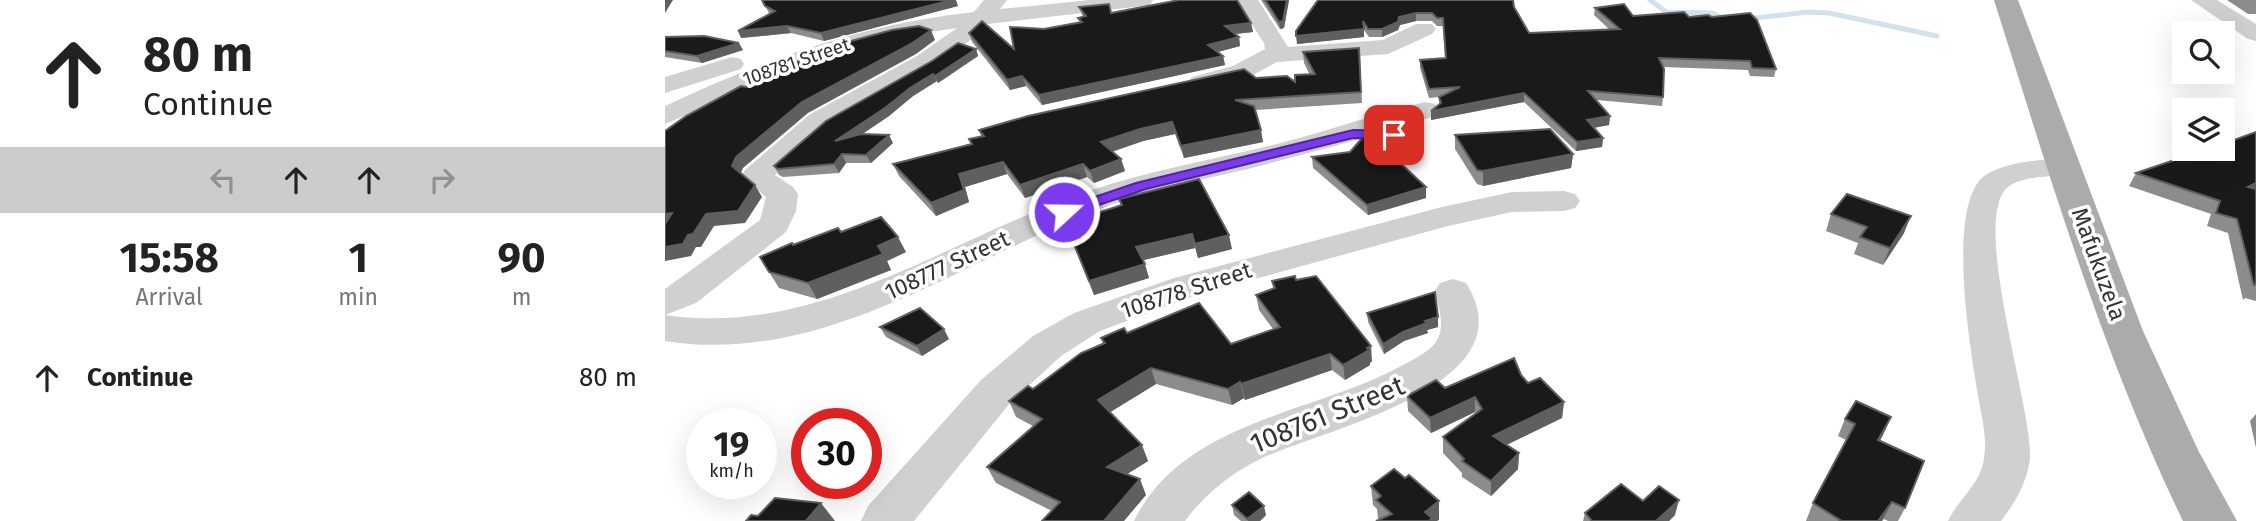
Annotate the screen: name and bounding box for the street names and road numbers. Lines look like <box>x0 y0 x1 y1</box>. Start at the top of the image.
street label: 108781 Street <box>740 32 853 91</box>
street label: Mafukuzela <box>2066 204 2132 324</box>
street label: 108777 Street <box>880 224 1014 306</box>
street label: 108778 Street <box>1117 255 1256 324</box>
street label: 108761 Street <box>1245 368 1410 460</box>

